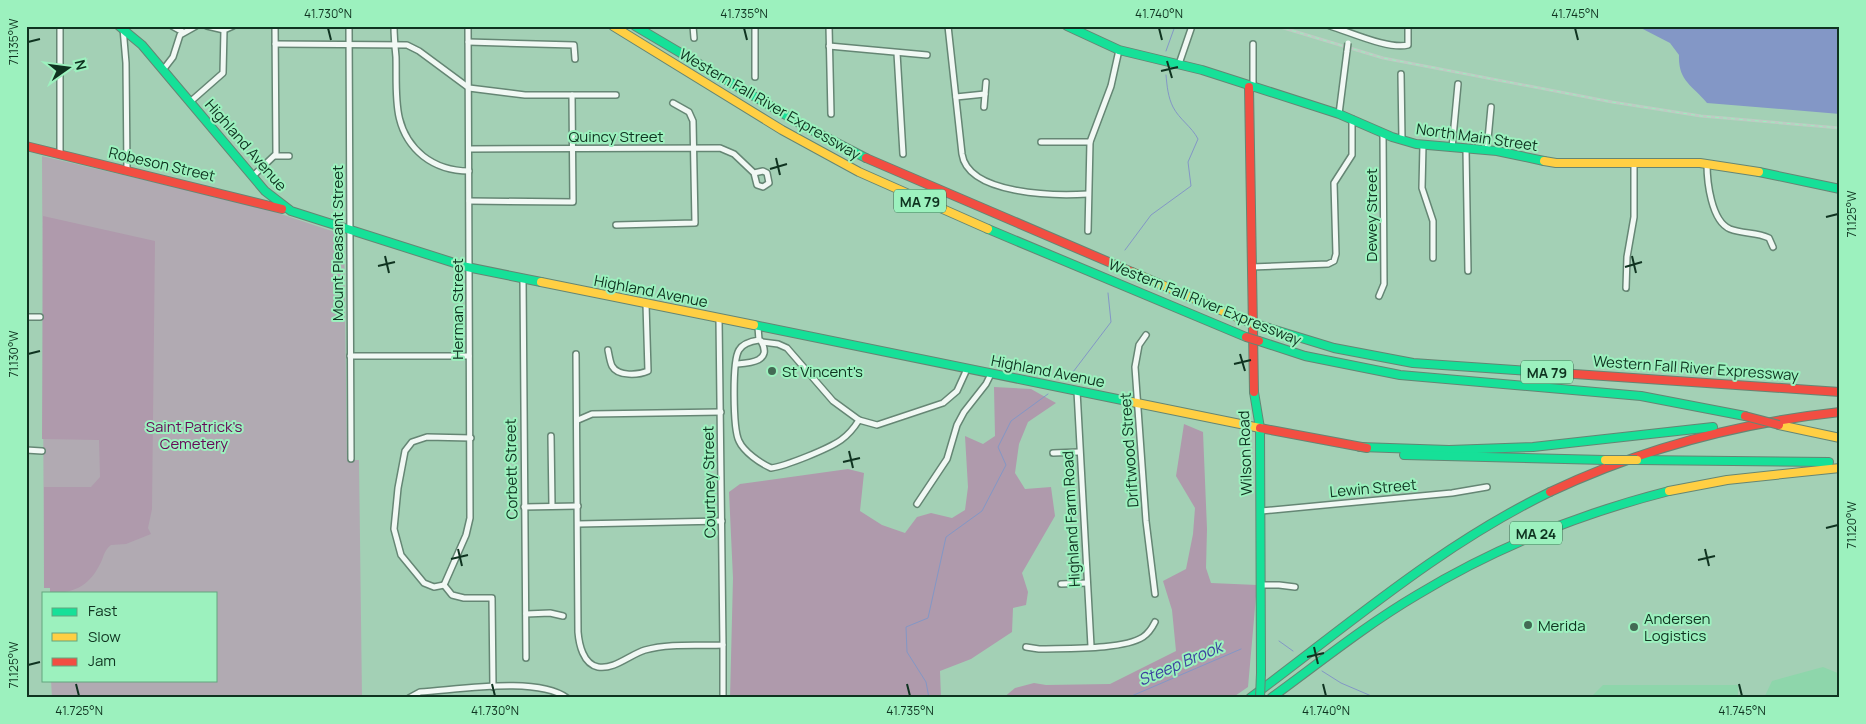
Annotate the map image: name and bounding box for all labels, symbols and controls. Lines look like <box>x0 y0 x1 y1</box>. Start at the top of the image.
text: 41.730°N <box>304 5 352 22</box>
text: 41.735°N <box>720 5 768 22</box>
text: 41.740°N <box>1135 5 1183 22</box>
text: 41.745°N <box>1551 5 1599 22</box>
text: 71.135°W <box>5 18 22 65</box>
north arrow <box>42 42 92 92</box>
street label: Western Fall River Expressway <box>675 43 865 165</box>
text: N <box>71 58 92 72</box>
street label: Highland Avenue <box>200 95 292 196</box>
street label: North Main Street <box>1415 118 1539 156</box>
street label: Quincy Street <box>568 126 664 147</box>
street label: Robeson Street <box>107 142 217 186</box>
street label: Mount Pleasant Street <box>327 165 348 321</box>
street label: Dewey Street <box>1361 168 1382 262</box>
road number: MA 79 <box>894 190 946 212</box>
text: 71.125°W <box>1843 190 1860 237</box>
street label: Western Fall River Expressway <box>1105 254 1305 350</box>
street label: Herman Street <box>447 258 468 360</box>
street label: Highland Avenue <box>592 270 710 312</box>
text: 71.130°W <box>5 330 22 378</box>
street label: Highland Avenue <box>989 350 1107 392</box>
street label: Western Fall River Expressway <box>1592 350 1800 386</box>
place label: St Vincent's <box>782 361 863 382</box>
road number: MA 79 <box>1521 361 1573 384</box>
marker: St Vincent's <box>766 365 778 377</box>
street label: Driftwood Street <box>1115 392 1143 508</box>
street label: Wilson Road <box>1233 410 1257 496</box>
park label: Saint Patrick's Cemetery <box>146 416 242 454</box>
street label: Corbett Street <box>500 418 522 520</box>
street label: Courtney Street <box>698 426 720 538</box>
street label: Highland Farm Road <box>1057 450 1085 588</box>
street label: Lewin Street <box>1329 474 1417 502</box>
text: 71.120°W <box>1843 501 1860 549</box>
road number: MA 24 <box>1510 522 1562 544</box>
legend <box>42 592 218 682</box>
text: Fast <box>88 600 117 621</box>
place label: Andersen Logistics <box>1644 608 1711 646</box>
place label: Merida <box>1538 615 1586 636</box>
marker: Merida <box>1522 619 1534 631</box>
marker: Andersen Logistics <box>1628 621 1640 633</box>
text: Slow <box>88 626 121 647</box>
water label: Steep Brook <box>1135 635 1227 691</box>
text: 71.125°W <box>5 641 22 688</box>
text: Jam <box>88 650 116 671</box>
text: 41.725°N <box>55 702 103 719</box>
text: 41.730°N <box>471 702 519 719</box>
text: 41.735°N <box>886 702 934 719</box>
text: 41.740°N <box>1302 702 1350 719</box>
text: 41.745°N <box>1718 702 1766 719</box>

